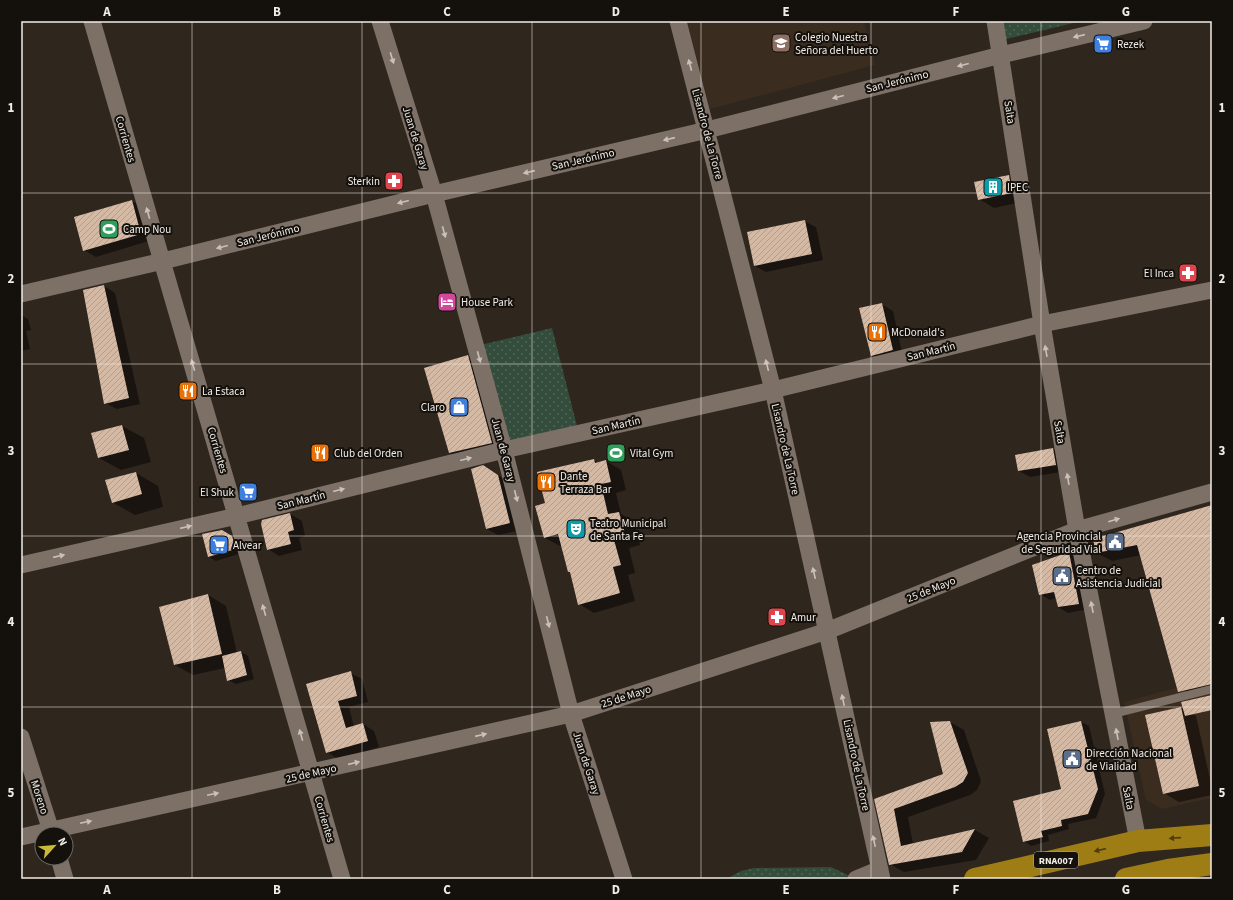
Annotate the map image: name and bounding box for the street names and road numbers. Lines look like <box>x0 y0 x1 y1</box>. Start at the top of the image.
street label: San Jerónimo <box>864 66 930 96</box>
street label: Lisandro de La Torre <box>688 87 727 182</box>
street label: Salta <box>1000 99 1019 125</box>
street label: Juan de Garay <box>399 105 432 172</box>
street label: Corrientes <box>112 114 139 164</box>
street label: San Jerónimo <box>550 145 616 174</box>
street label: San Jerónimo <box>235 220 301 250</box>
street label: San Martín <box>905 338 957 365</box>
street label: Lisandro de La Torre <box>768 402 803 497</box>
street label: San Martín <box>590 413 642 438</box>
street label: Juan de Garay <box>488 417 519 484</box>
street label: Salta <box>1050 419 1069 445</box>
street label: Corrientes <box>204 425 231 475</box>
street label: San Martín <box>275 487 327 514</box>
street label: 25 de Mayo <box>905 573 958 606</box>
street label: 25 de Mayo <box>599 681 653 712</box>
street label: Lisandro de La Torre <box>839 718 874 813</box>
street label: Juan de Garay <box>569 730 604 797</box>
street label: 25 de Mayo <box>284 760 338 787</box>
street label: Moreno <box>27 778 52 816</box>
street label: Salta <box>1119 785 1138 811</box>
street label: Corrientes <box>311 794 338 844</box>
road number: RNA007 <box>1034 852 1078 868</box>

